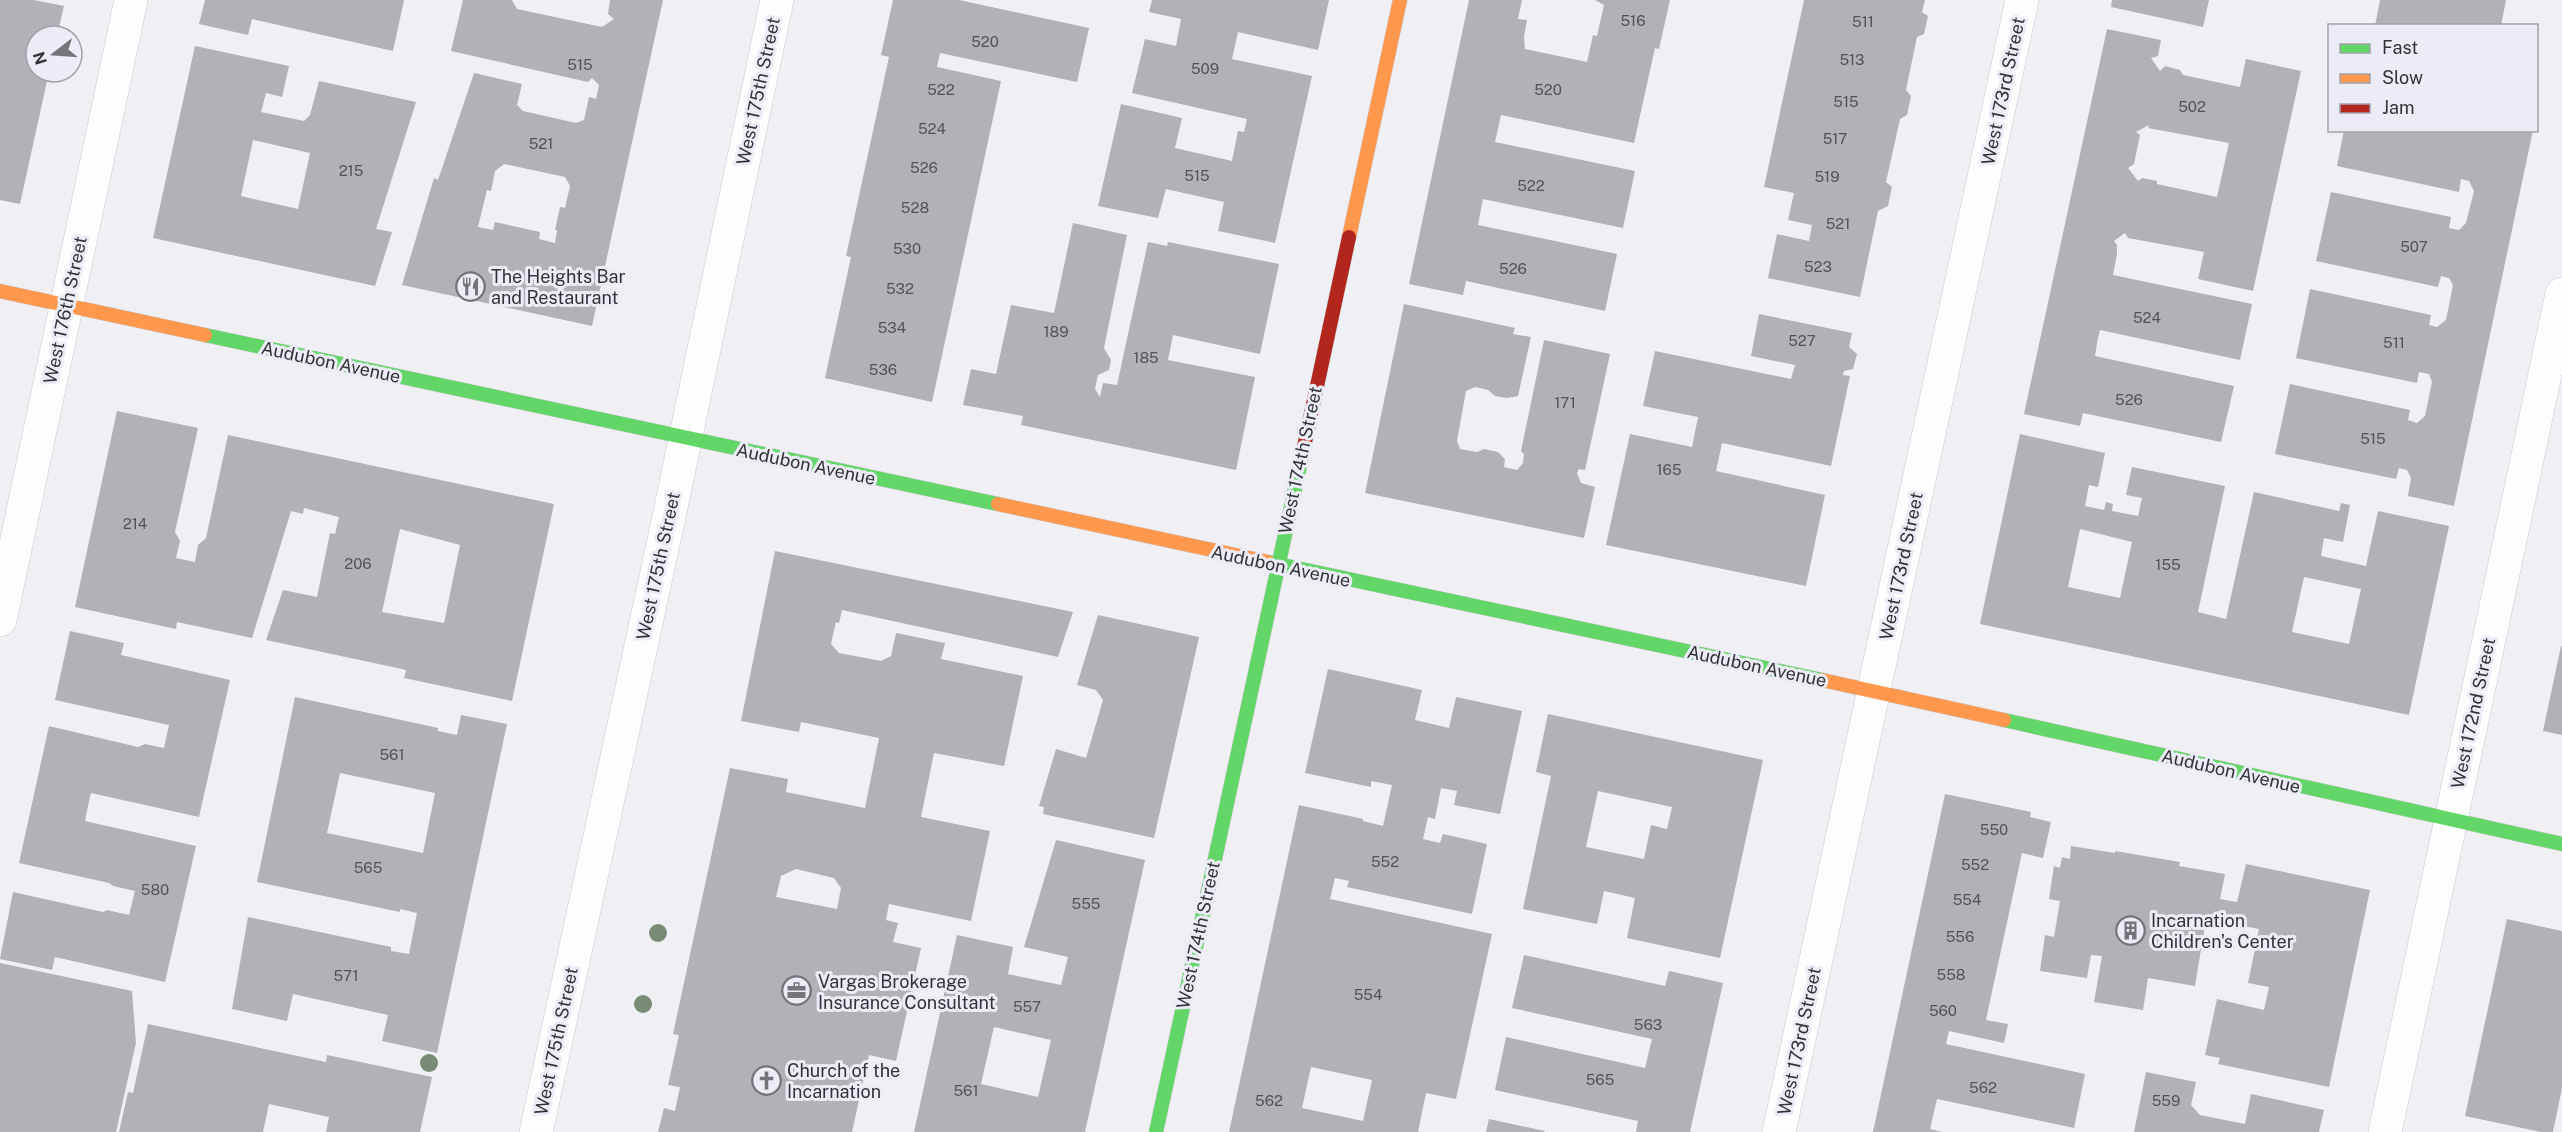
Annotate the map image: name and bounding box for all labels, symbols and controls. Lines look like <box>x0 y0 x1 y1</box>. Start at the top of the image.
house number: 516 <box>1620 12 1646 29</box>
house number: 511 <box>1852 13 1874 30</box>
street label: West 175th Street <box>732 15 784 167</box>
street label: West 173rd Street <box>1977 15 2029 167</box>
north arrow <box>24 24 84 84</box>
legend <box>2328 24 2538 132</box>
house number: 520 <box>971 33 999 50</box>
text: Fast <box>2382 37 2418 58</box>
text: N <box>29 49 51 67</box>
house number: 513 <box>1839 51 1865 68</box>
house number: 515 <box>567 56 593 73</box>
house number: 509 <box>1191 60 1219 77</box>
text: Slow <box>2382 67 2423 88</box>
house number: 522 <box>927 81 955 98</box>
house number: 520 <box>1534 81 1562 98</box>
house number: 515 <box>1833 93 1859 110</box>
text: Jam <box>2382 97 2415 118</box>
house number: 502 <box>2178 98 2206 115</box>
house number: 524 <box>918 120 946 137</box>
house number: 517 <box>1823 130 1847 147</box>
house number: 521 <box>529 135 553 152</box>
house number: 526 <box>910 159 938 176</box>
house number: 215 <box>339 162 363 179</box>
house number: 515 <box>1184 167 1210 184</box>
house number: 519 <box>1814 168 1840 185</box>
house number: 522 <box>1517 177 1545 194</box>
house number: 528 <box>901 199 929 216</box>
house number: 521 <box>1826 215 1850 232</box>
street label: West 176th Street <box>39 234 91 386</box>
house number: 507 <box>2400 238 2428 255</box>
house number: 530 <box>893 240 921 257</box>
house number: 523 <box>1804 258 1832 275</box>
house number: 526 <box>1499 260 1527 277</box>
place label: The Heights Bar and Restaurant <box>491 266 625 308</box>
restaurant icon: The Heights Bar and Restaurant <box>454 270 486 302</box>
house number: 532 <box>886 280 914 297</box>
house number: 524 <box>2133 309 2161 326</box>
house number: 534 <box>878 319 906 336</box>
house number: 189 <box>1043 323 1069 340</box>
house number: 527 <box>1788 332 1816 349</box>
house number: 511 <box>2383 334 2405 351</box>
street label: Audubon Avenue <box>259 337 403 387</box>
house number: 185 <box>1133 349 1159 366</box>
house number: 536 <box>869 361 897 378</box>
street label: West 174th Street <box>1274 384 1326 536</box>
house number: 526 <box>2115 391 2143 408</box>
house number: 171 <box>1554 394 1576 411</box>
house number: 515 <box>2360 430 2386 447</box>
street label: Audubon Avenue <box>734 439 878 489</box>
house number: 165 <box>1656 461 1682 478</box>
street label: West 175th Street <box>632 490 684 642</box>
street label: West 173rd Street <box>1875 490 1927 642</box>
house number: 214 <box>123 515 147 532</box>
street label: Audubon Avenue <box>1209 541 1353 591</box>
house number: 206 <box>344 555 372 572</box>
house number: 155 <box>2155 556 2181 573</box>
street label: West 172nd Street <box>2447 636 2499 790</box>
street label: Audubon Avenue <box>1685 641 1829 691</box>
street label: Audubon Avenue <box>2160 745 2302 797</box>
house number: 561 <box>379 746 405 763</box>
house number: 550 <box>1980 821 2008 838</box>
house number: 552 <box>1371 853 1399 870</box>
house number: 552 <box>1961 856 1989 873</box>
house number: 565 <box>354 859 382 876</box>
street label: West 174th Street <box>1172 859 1224 1011</box>
house number: 580 <box>141 881 169 898</box>
house number: 554 <box>1953 891 1981 908</box>
house number: 555 <box>1072 895 1100 912</box>
place label: Incarnation Children's Center <box>2151 910 2294 952</box>
building icon: Incarnation Children's Center <box>2114 914 2146 946</box>
house number: 556 <box>1946 928 1974 945</box>
street label: West 175th Street <box>530 965 582 1117</box>
street label: West 173rd Street <box>1773 965 1825 1117</box>
house number: 558 <box>1937 966 1965 983</box>
house number: 571 <box>333 967 359 984</box>
place label: Vargas Brokerage Insurance Consultant <box>818 971 995 1013</box>
office icon: Vargas Brokerage Insurance Consultant <box>781 975 813 1007</box>
house number: 554 <box>1354 986 1382 1003</box>
house number: 557 <box>1013 998 1041 1015</box>
house number: 560 <box>1929 1002 1957 1019</box>
house number: 563 <box>1634 1016 1662 1033</box>
place label: Church of the Incarnation <box>787 1060 900 1102</box>
church icon: Church of the Incarnation <box>750 1064 782 1096</box>
house number: 565 <box>1586 1071 1614 1088</box>
house number: 562 <box>1969 1079 1997 1096</box>
house number: 561 <box>953 1082 979 1099</box>
house number: 562 <box>1255 1092 1283 1109</box>
house number: 559 <box>2152 1092 2180 1109</box>

